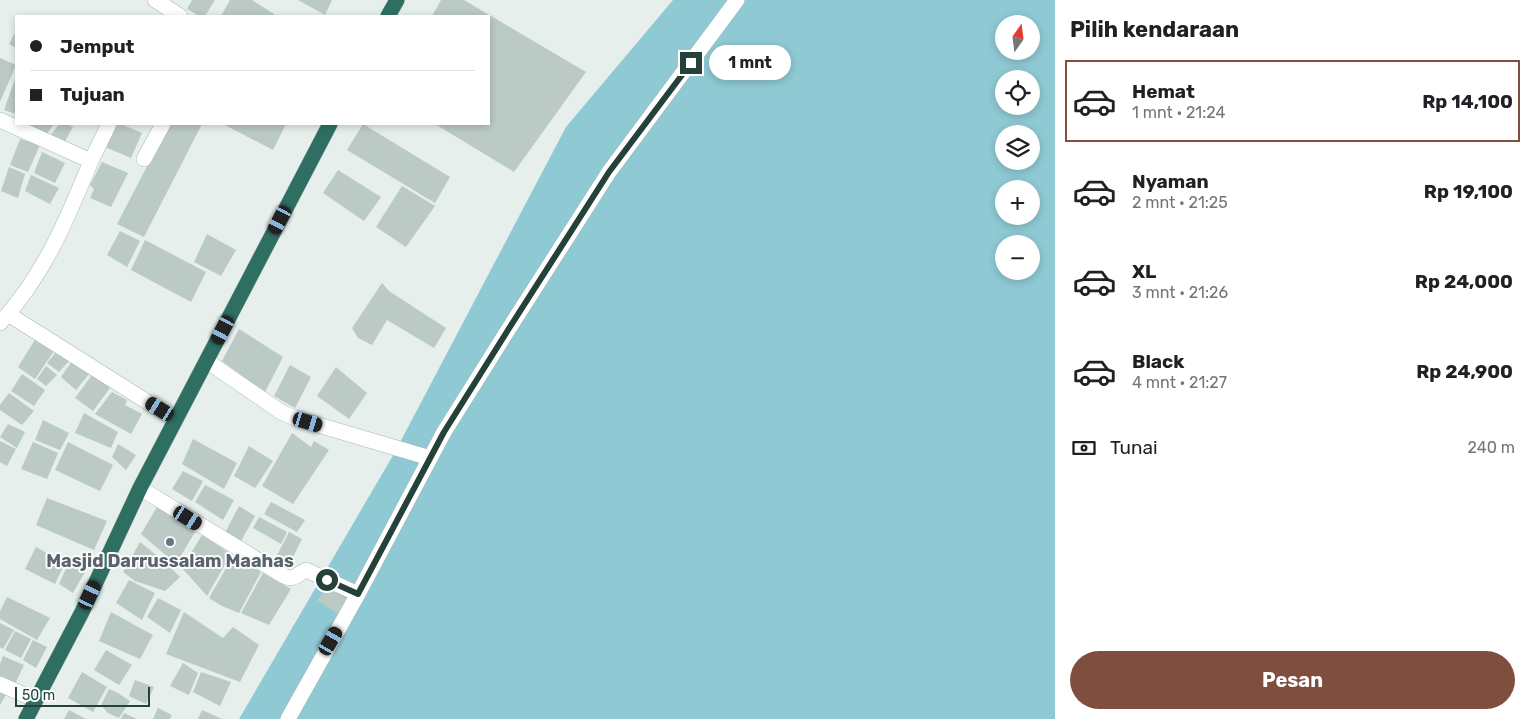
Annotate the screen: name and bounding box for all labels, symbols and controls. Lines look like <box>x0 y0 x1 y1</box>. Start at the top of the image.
north arrow <box>995 15 1040 60</box>
map controls <box>995 15 1040 280</box>
text: Pilih kendaraan <box>1070 16 1239 43</box>
text: Jemput <box>60 35 134 58</box>
callout: 1 mnt <box>708 46 791 80</box>
route end <box>680 52 702 74</box>
text: 1 mnt <box>728 53 772 72</box>
button: locate <box>995 70 1040 115</box>
icon: car <box>1072 79 1117 124</box>
text: Hemat <box>1132 80 1195 103</box>
text: Tujuan <box>60 83 125 106</box>
text: Rp 14,100 <box>1422 90 1513 113</box>
text: 1 mnt · 21:24 <box>1132 103 1225 122</box>
button: layers <box>995 125 1040 170</box>
icon: car <box>1072 169 1117 214</box>
text: Nyaman <box>1132 170 1209 193</box>
button: + <box>995 180 1040 225</box>
text: Rp 19,100 <box>1424 180 1513 203</box>
text: 2 mnt · 21:25 <box>1132 193 1228 212</box>
car <box>266 203 293 237</box>
button: − <box>995 235 1040 280</box>
icon: car <box>1072 259 1117 304</box>
text: XL <box>1132 260 1156 283</box>
text: Rp 24,000 <box>1415 270 1513 293</box>
text: 3 mnt · 21:26 <box>1132 283 1228 302</box>
car <box>209 313 236 347</box>
icon: car <box>1072 349 1117 394</box>
text: Black <box>1132 350 1184 373</box>
text: Rp 24,900 <box>1416 360 1513 383</box>
text: 4 mnt · 21:27 <box>1132 373 1227 392</box>
car <box>143 395 176 423</box>
car <box>291 410 324 434</box>
icon: cash <box>1070 434 1098 462</box>
text: Tunai <box>1110 436 1158 459</box>
text: 240 m <box>1468 438 1515 457</box>
car <box>171 504 204 532</box>
marker: Masjid Darrussalam Maahas <box>164 536 176 548</box>
place label: Masjid Darrussalam Maahas <box>46 550 294 572</box>
route start <box>316 569 338 591</box>
car <box>76 578 103 612</box>
car <box>317 624 344 658</box>
button: Pesan <box>1070 651 1515 709</box>
scale bar <box>15 684 150 707</box>
text: 50 m <box>22 687 55 704</box>

